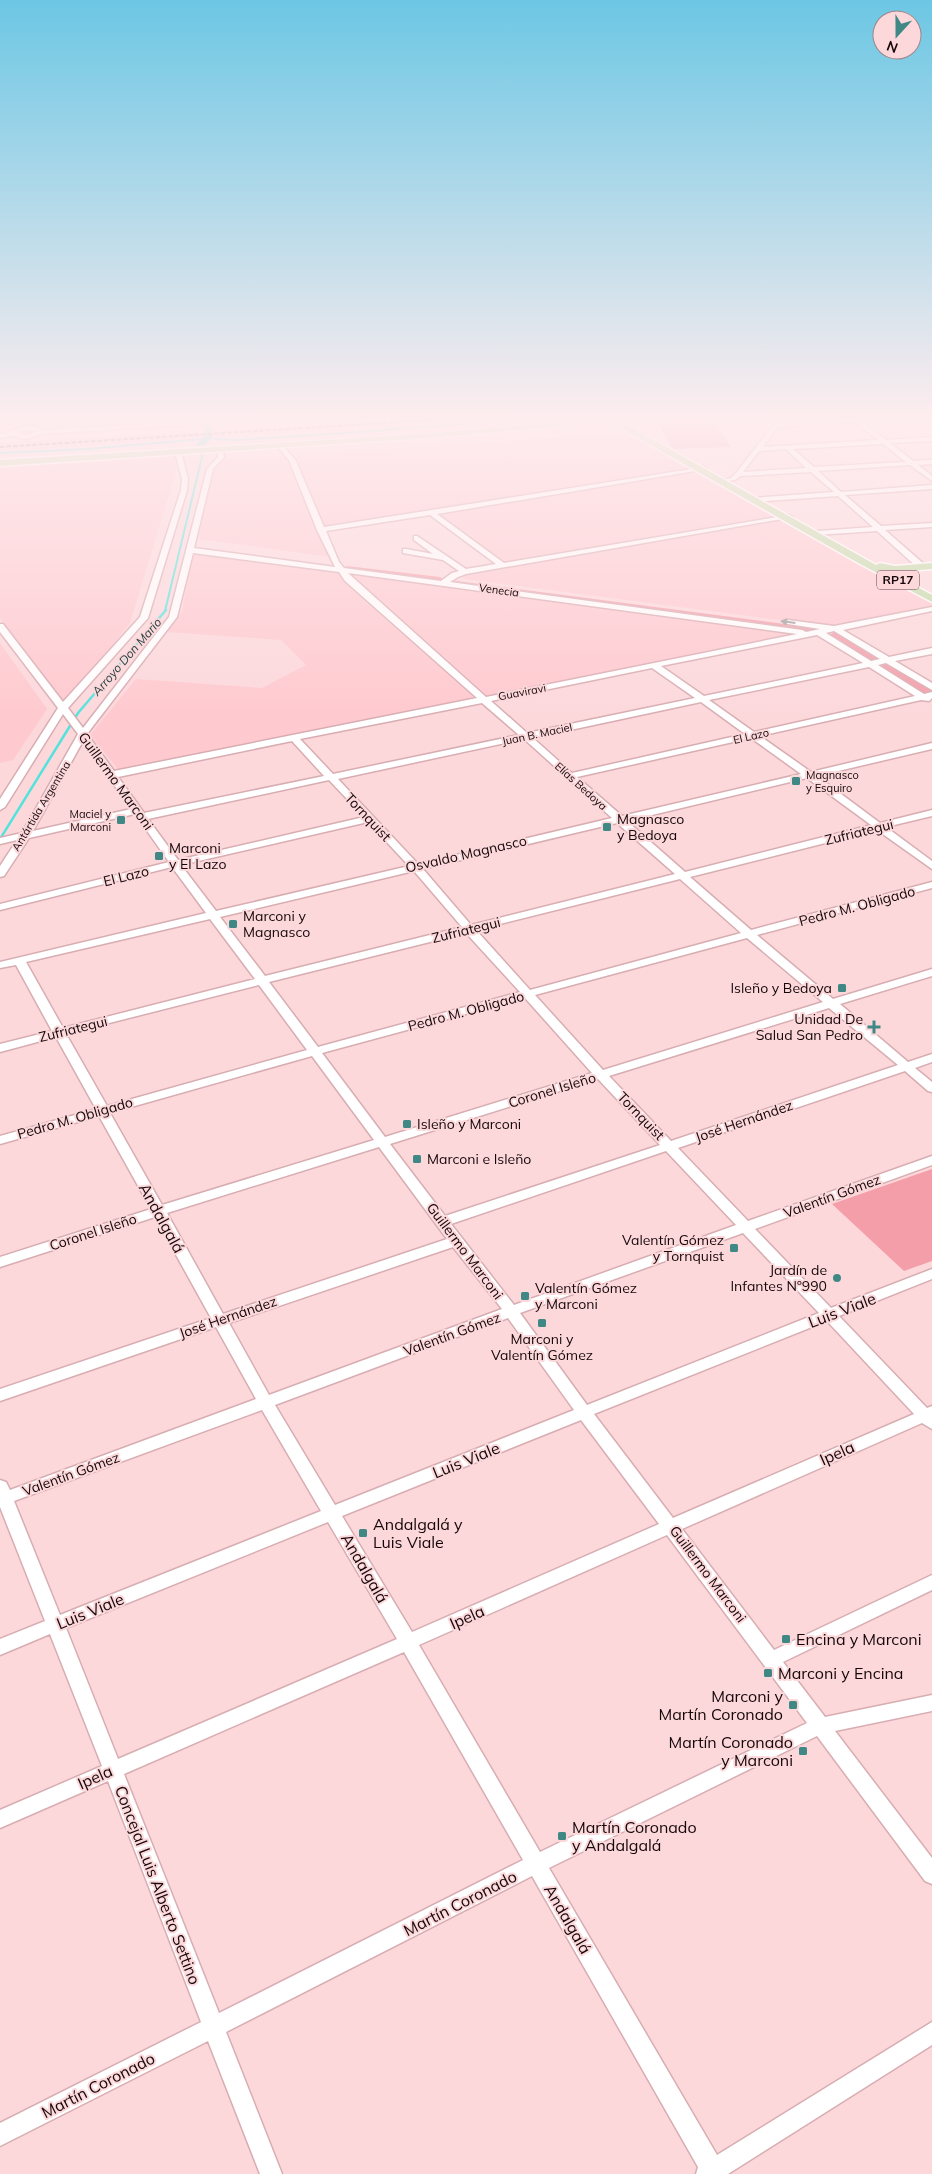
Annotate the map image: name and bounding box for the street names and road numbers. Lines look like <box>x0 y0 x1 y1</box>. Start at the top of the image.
road number: RP17 <box>877 570 919 590</box>
street label: Venecia <box>478 580 520 600</box>
street label: Guaviravi <box>497 681 547 703</box>
street label: Juan B. Maciel <box>501 720 573 748</box>
street label: El Lazo <box>732 725 770 747</box>
street label: Guillermo Marconi <box>74 729 158 833</box>
street label: Antártida Argentina <box>9 759 73 853</box>
street label: Elías Bedoya <box>552 759 610 813</box>
street label: Tornquist <box>341 789 395 845</box>
street label: Zufriategui <box>823 815 895 849</box>
street label: Osvaldo Magnasco <box>404 831 528 877</box>
street label: El Lazo <box>101 862 151 890</box>
street label: Pedro M. Obligado <box>797 882 917 930</box>
street label: Zufriategui <box>430 913 502 947</box>
street label: Pedro M. Obligado <box>406 987 526 1035</box>
street label: Zufriategui <box>37 1012 109 1046</box>
street label: Coronel Isleño <box>506 1068 598 1112</box>
street label: Tornquist <box>614 1088 668 1144</box>
street label: Pedro M. Obligado <box>15 1093 135 1143</box>
street label: José Hernández <box>693 1096 795 1146</box>
street label: Valentín Gómez <box>781 1170 883 1222</box>
street label: Andalgalá <box>135 1180 189 1256</box>
street label: Guillermo Marconi <box>423 1199 507 1303</box>
street label: Coronel Isleño <box>47 1209 139 1255</box>
street label: Luis Viale <box>805 1288 879 1332</box>
street label: José Hernández <box>177 1292 279 1342</box>
street label: Valentín Gómez <box>401 1308 503 1360</box>
street label: Luis Viale <box>429 1437 503 1483</box>
street label: Ipela <box>817 1437 857 1469</box>
street label: Valentín Gómez <box>20 1448 122 1500</box>
street label: Guillermo Marconi <box>666 1522 750 1626</box>
street label: Andalgalá <box>337 1530 393 1606</box>
street label: Luis Viale <box>53 1588 127 1634</box>
street label: Ipela <box>447 1601 487 1633</box>
street label: Ipela <box>75 1761 115 1793</box>
street label: Concejal Luis Alberto Settino <box>111 1783 205 1987</box>
street label: Martín Coronado <box>400 1866 520 1940</box>
street label: Andalgalá <box>540 1881 596 1957</box>
street label: Martín Coronado <box>38 2048 158 2122</box>

